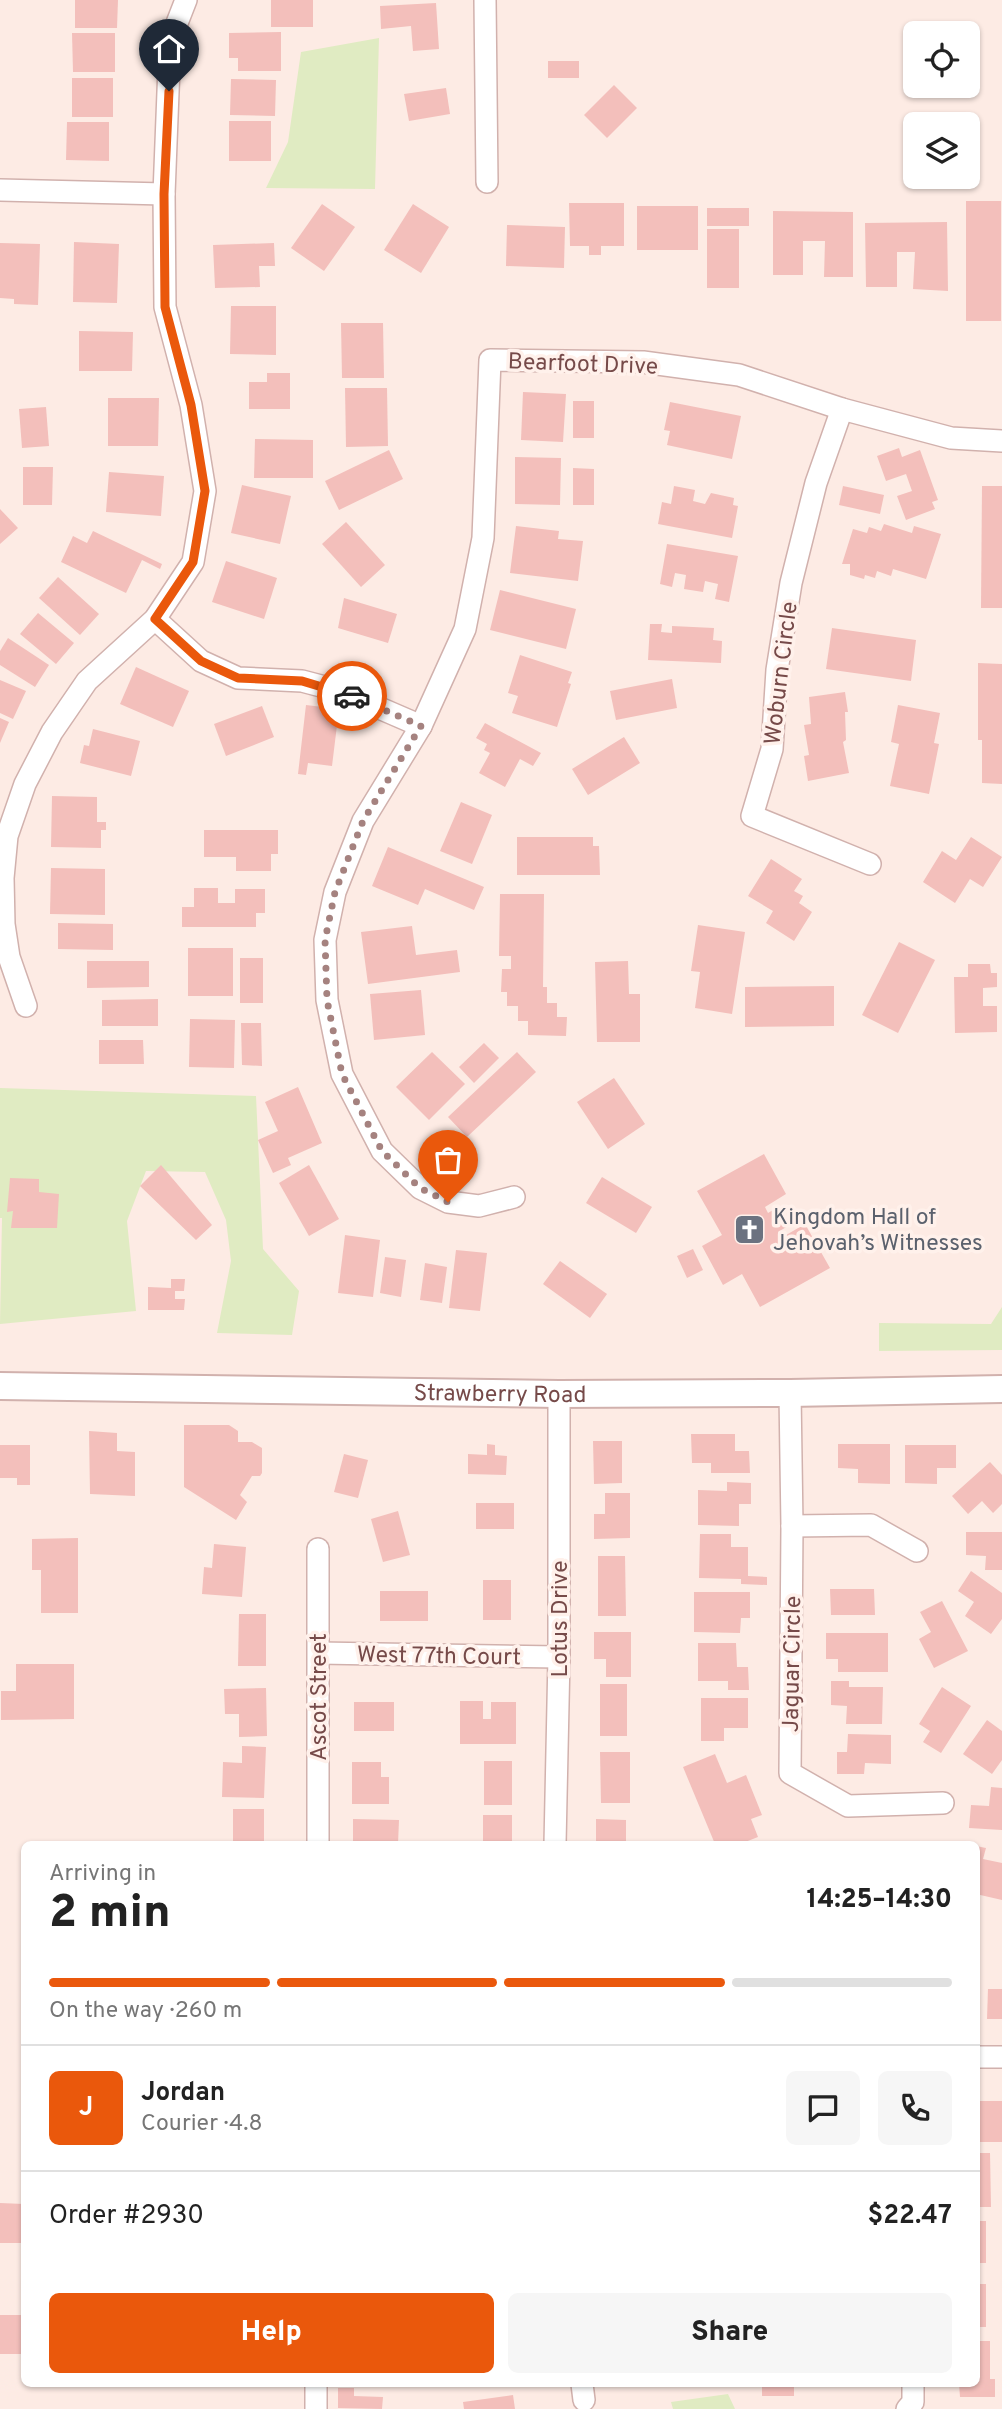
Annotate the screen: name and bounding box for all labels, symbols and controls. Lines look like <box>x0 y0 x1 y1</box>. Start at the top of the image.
pin <box>139 19 199 91</box>
map controls <box>903 21 980 189</box>
button: locate <box>903 21 980 98</box>
icon: home <box>150 30 188 68</box>
button: layers <box>903 112 980 189</box>
street label: Bearfoot Drive <box>507 348 659 383</box>
street label: Woburn Circle <box>759 600 806 746</box>
courier <box>317 661 387 731</box>
icon: car <box>333 677 371 715</box>
pin <box>418 1130 478 1202</box>
icon: bag <box>429 1141 467 1179</box>
place label: Kingdom Hall of Jehovah’s Witnesses <box>773 1204 983 1259</box>
church icon: Kingdom Hall of Jehovah’s Witnesses <box>733 1212 767 1246</box>
street label: Strawberry Road <box>413 1380 586 1411</box>
street label: Lotus Drive <box>547 1560 576 1678</box>
street label: Jaguar Circle <box>778 1595 809 1733</box>
street label: Ascot Street <box>306 1633 335 1761</box>
street label: West 77th Court <box>357 1642 521 1673</box>
text: Arriving in <box>49 1860 156 1889</box>
text: 14:25–14:30 <box>807 1884 952 1917</box>
text: 2 min <box>49 1885 171 1944</box>
text: On the way · 260 m <box>49 1997 242 2026</box>
button: chat <box>786 2071 860 2145</box>
button: phone <box>878 2071 952 2145</box>
text: Jordan <box>141 2077 225 2110</box>
text: J <box>79 2092 93 2125</box>
text: Courier · 4.8 <box>141 2110 262 2139</box>
text: Order #2930 <box>49 2200 204 2233</box>
text: $22.47 <box>868 2200 952 2233</box>
button: Help <box>49 2293 494 2373</box>
button: Share <box>508 2293 952 2373</box>

